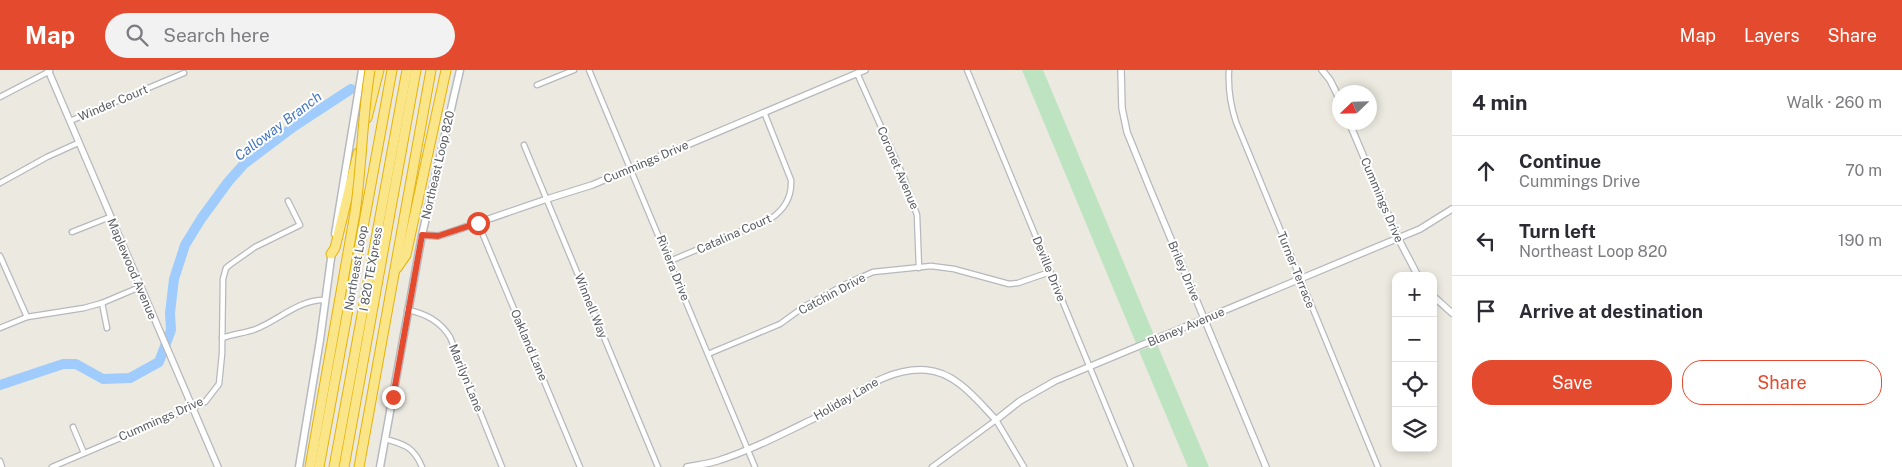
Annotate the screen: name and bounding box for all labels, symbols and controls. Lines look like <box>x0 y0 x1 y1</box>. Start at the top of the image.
search box <box>105 13 455 58</box>
text: Map <box>25 21 75 49</box>
icon: search <box>123 21 151 49</box>
text: Search here <box>163 24 270 46</box>
text: Map <box>1680 25 1716 46</box>
text: Layers <box>1744 25 1800 46</box>
text: Share <box>1828 25 1877 46</box>
street label: Winder Court <box>76 82 150 124</box>
north arrow <box>1332 85 1377 130</box>
water label: Calloway Branch <box>232 88 325 164</box>
text: 4 min <box>1472 90 1527 115</box>
text: Walk · 260 m <box>1787 93 1882 112</box>
street label: Northeast Loop 820 <box>419 109 457 221</box>
street label: Coronet Avenue <box>874 124 922 212</box>
street label: Cummings Drive <box>601 138 691 186</box>
text: Continue <box>1519 150 1601 172</box>
street label: Cummings Drive <box>1358 155 1406 245</box>
icon: ahead <box>1472 157 1500 185</box>
text: 70 m <box>1845 161 1882 180</box>
text: Cummings Drive <box>1519 172 1640 191</box>
street label: Catalina Court <box>695 211 774 257</box>
route start <box>467 212 490 235</box>
street label: Maplewood Avenue <box>104 216 160 322</box>
text: Turn left <box>1519 220 1596 242</box>
street label: Northeast Loop <box>342 224 370 312</box>
street label: I 820 TEXpress <box>357 226 385 312</box>
icon: left <box>1472 227 1500 255</box>
street label: Turner Terrace <box>1274 230 1318 311</box>
text: 190 m <box>1838 231 1882 250</box>
street label: Riviera Drive <box>653 233 693 303</box>
street label: Deville Drive <box>1030 234 1069 304</box>
street label: Briley Drive <box>1165 239 1203 303</box>
text: Northeast Loop 820 <box>1519 242 1667 261</box>
street label: Catchin Drive <box>796 270 868 318</box>
street label: Winnell Way <box>572 272 611 341</box>
map controls <box>1392 272 1437 452</box>
button: + <box>1392 272 1437 317</box>
icon: arrive <box>1472 297 1500 325</box>
text: Arrive at destination <box>1519 300 1703 322</box>
street label: Blaney Avenue <box>1145 304 1227 350</box>
street label: Oakland Lane <box>508 307 550 383</box>
button: − <box>1392 317 1437 362</box>
street label: Marilyn Lane <box>446 342 486 414</box>
button: Save <box>1472 360 1672 405</box>
button: Share <box>1682 360 1882 405</box>
button: locate <box>1392 362 1437 407</box>
street label: Holiday Lane <box>811 375 881 423</box>
route end <box>382 386 405 409</box>
street label: Cummings Drive <box>117 394 206 444</box>
button: layers <box>1392 407 1437 452</box>

